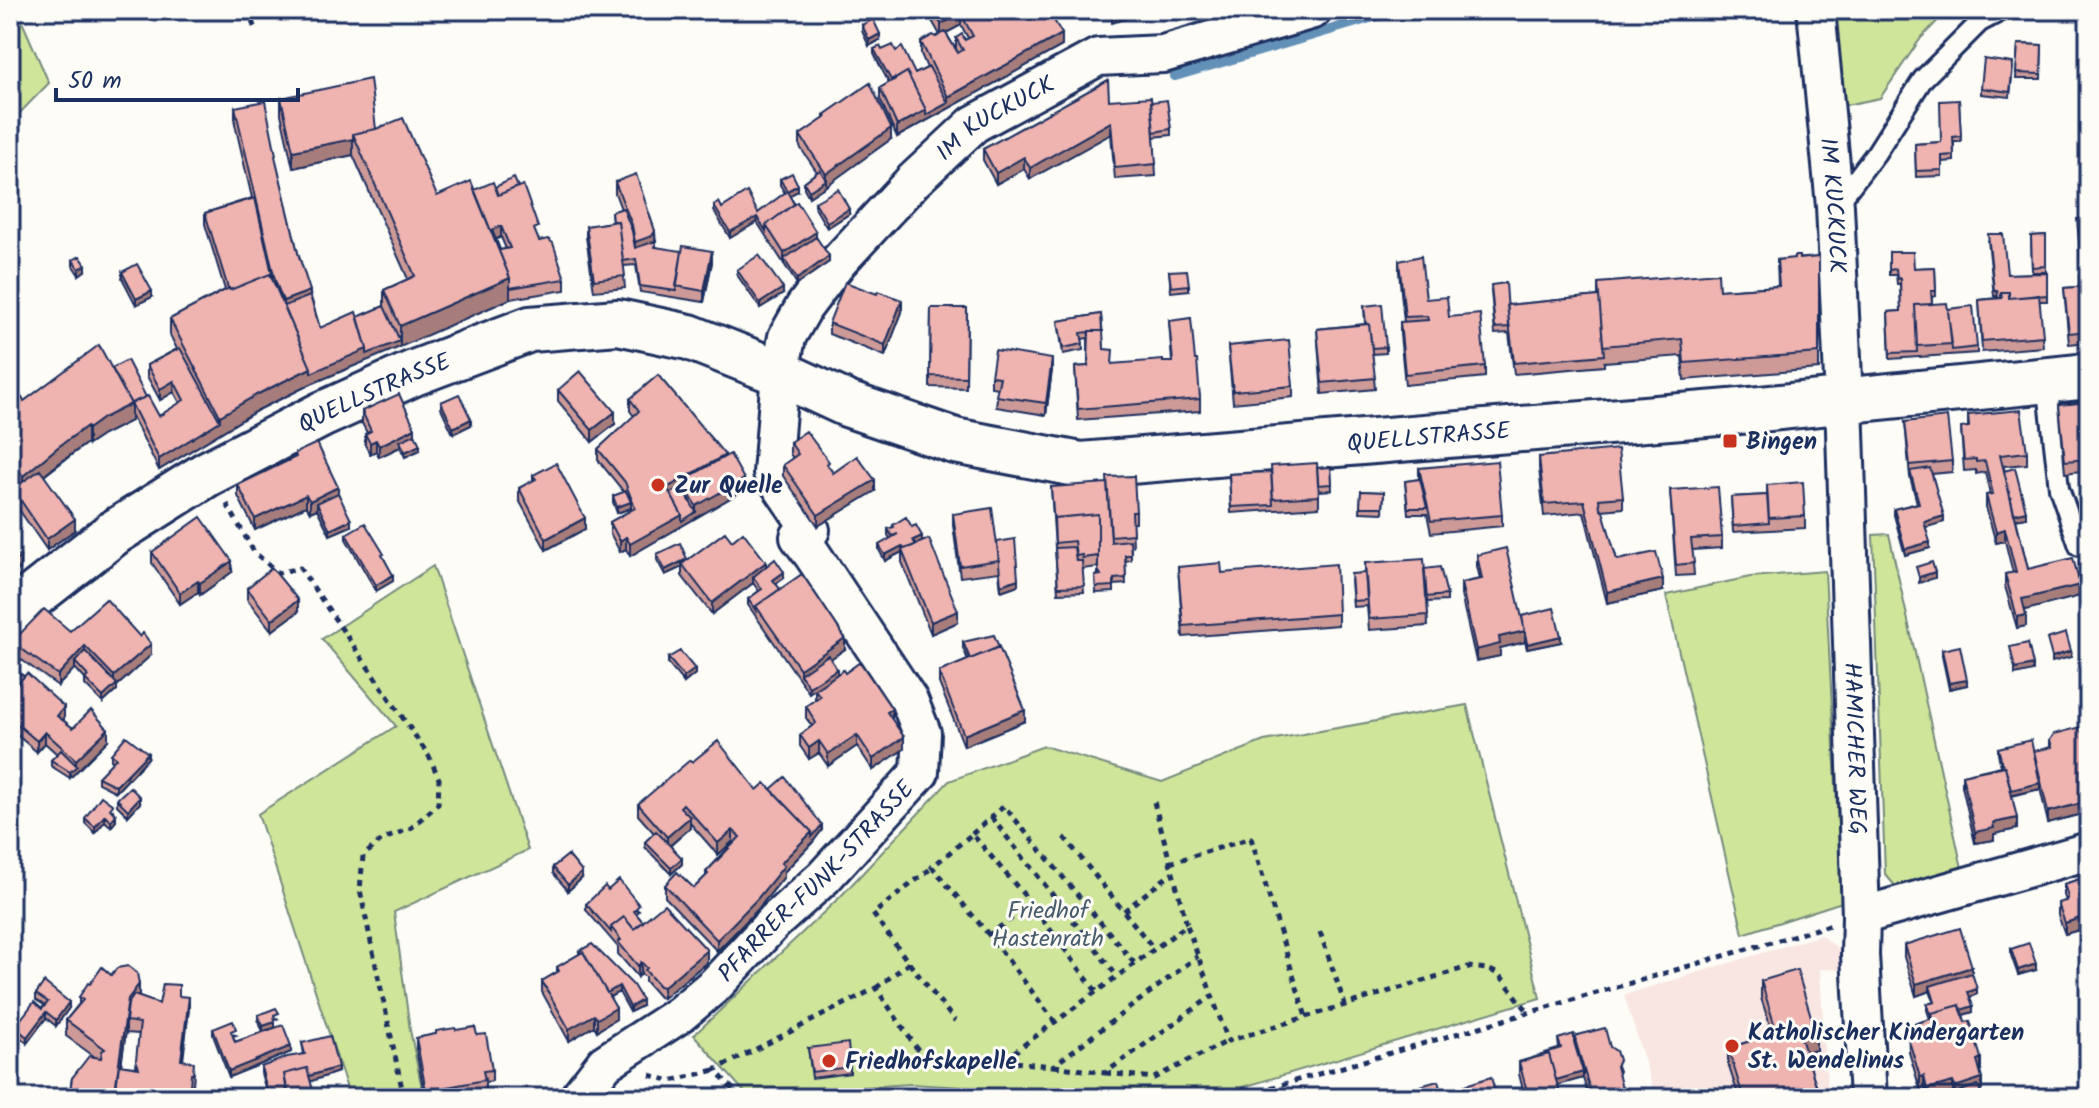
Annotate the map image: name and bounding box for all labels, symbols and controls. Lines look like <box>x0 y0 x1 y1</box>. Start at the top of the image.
scale bar <box>56 52 298 102</box>
text: 50 m <box>68 62 122 101</box>
street label: IM KUCKUCK <box>927 65 1063 171</box>
street label: IM KUCKUCK <box>1807 136 1856 275</box>
street label: QUELLSTRASSE <box>291 343 457 445</box>
street label: QUELLSTRASSE <box>1345 412 1513 464</box>
place label: Bingen <box>1746 423 1817 462</box>
marker: Bingen <box>1721 432 1739 450</box>
place label: Zur Quelle <box>674 467 783 506</box>
marker: Zur Quelle <box>649 476 667 494</box>
street label: HAMICHER WEG <box>1832 662 1876 836</box>
street label: PFARRER-FUNK-STRASSE <box>709 771 925 992</box>
park label: Friedhof Hastenrath <box>992 892 1104 959</box>
place label: Katholischer Kindergarten St. Wendelinus <box>1748 1014 2024 1081</box>
marker: Katholischer Kindergarten St. Wendelinus <box>1723 1037 1741 1055</box>
place label: Friedhofskapelle <box>845 1043 1017 1082</box>
marker: Friedhofskapelle <box>820 1052 838 1070</box>

